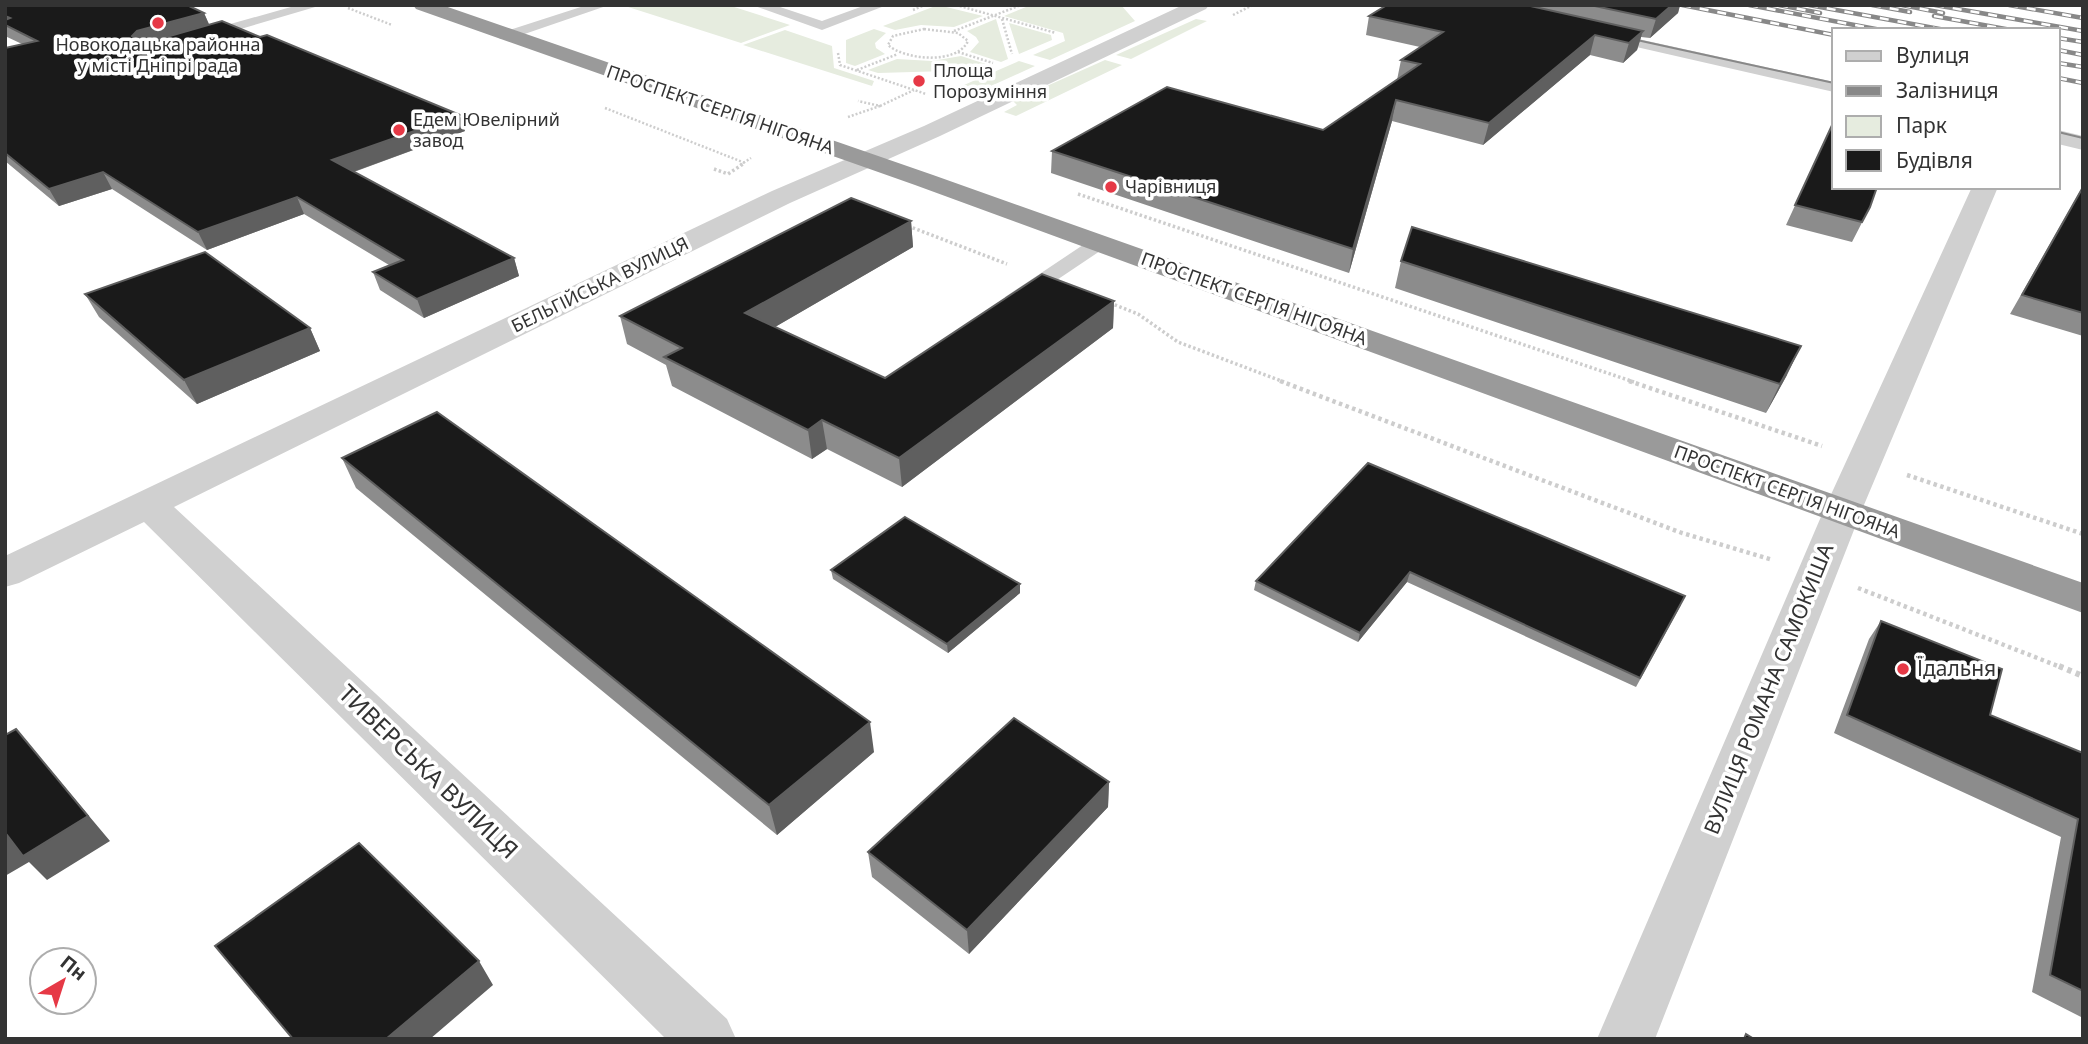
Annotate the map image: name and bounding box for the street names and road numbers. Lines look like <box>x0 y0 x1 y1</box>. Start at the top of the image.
street label: ПРОСПЕКТ СЕРГІЯ НІГОЯНА <box>604 59 838 159</box>
street label: БЕЛЬГІЙСЬКА ВУЛИЦЯ <box>507 231 692 338</box>
street label: ПРОСПЕКТ СЕРГІЯ НІГОЯНА <box>1138 246 1371 350</box>
street label: ПРОСПЕКТ СЕРГІЯ НІГОЯНА <box>1671 439 1904 543</box>
street label: ВУЛИЦЯ РОМАНА САМОКИША <box>1697 539 1840 838</box>
street label: ТИВЕРСЬКА ВУЛИЦЯ <box>332 677 526 865</box>

